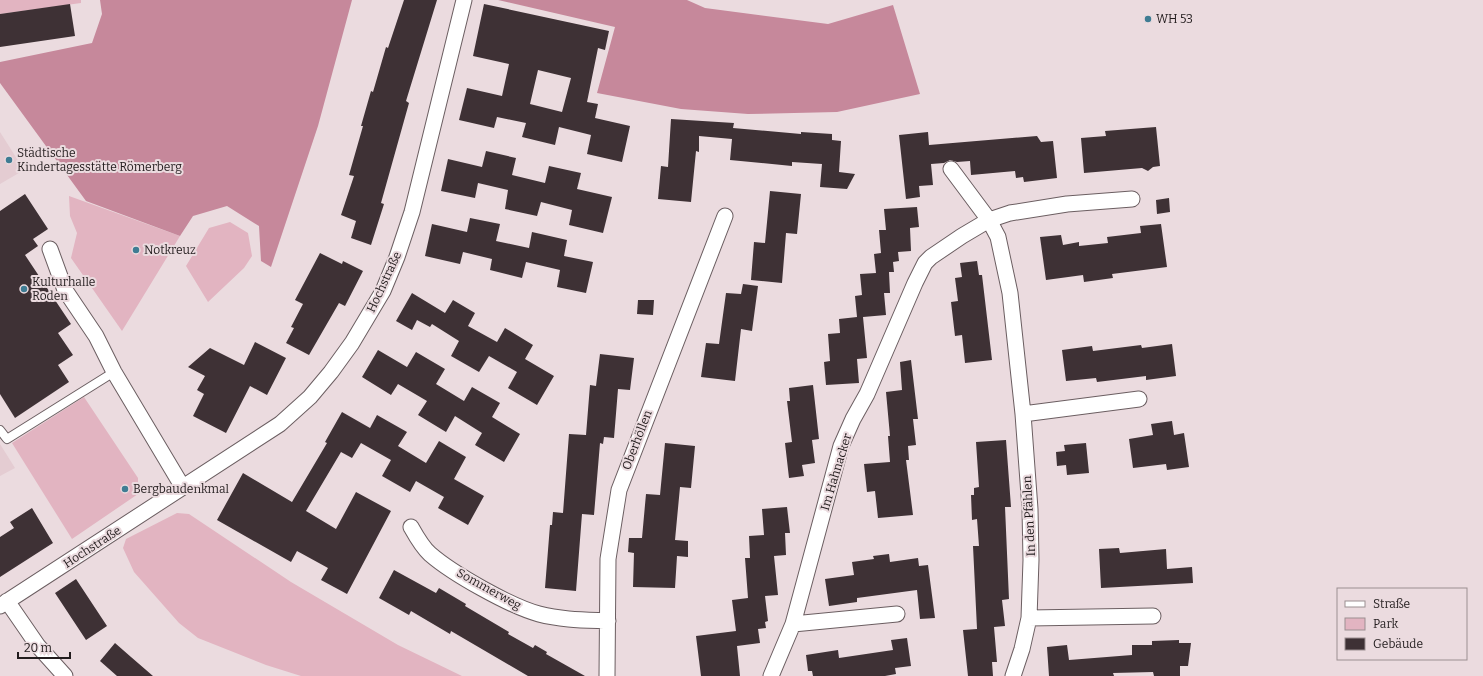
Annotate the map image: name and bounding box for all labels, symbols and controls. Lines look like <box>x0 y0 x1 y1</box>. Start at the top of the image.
place label: WH 53 <box>1156 12 1193 26</box>
marker: WH 53 <box>1143 14 1153 24</box>
place label: Städtische Kindertagesstätte Römerberg <box>17 146 182 174</box>
marker: Städtische Kindertagesstätte Römerberg <box>4 155 14 165</box>
place label: Notkreuz <box>144 243 196 257</box>
marker: Notkreuz <box>131 245 141 255</box>
street label: Hochstraße <box>364 249 404 315</box>
place label: Kulturhalle Roden <box>32 275 95 303</box>
marker: Kulturhalle Roden <box>19 284 29 294</box>
street label: Oberhöllen <box>619 408 655 472</box>
street label: Im Hahnacker <box>818 431 855 512</box>
street label: In den Pfählen <box>1020 475 1038 557</box>
place label: Bergbaudenkmal <box>133 482 230 496</box>
marker: Bergbaudenkmal <box>120 484 130 494</box>
street label: Hochstraße <box>61 523 123 571</box>
street label: Sommerweg <box>454 566 524 613</box>
legend <box>1337 588 1467 660</box>
text: Straße <box>1373 597 1410 611</box>
text: Park <box>1373 617 1399 631</box>
scale bar <box>18 634 70 660</box>
text: Gebäude <box>1373 637 1423 651</box>
text: 20 m <box>24 641 53 655</box>

